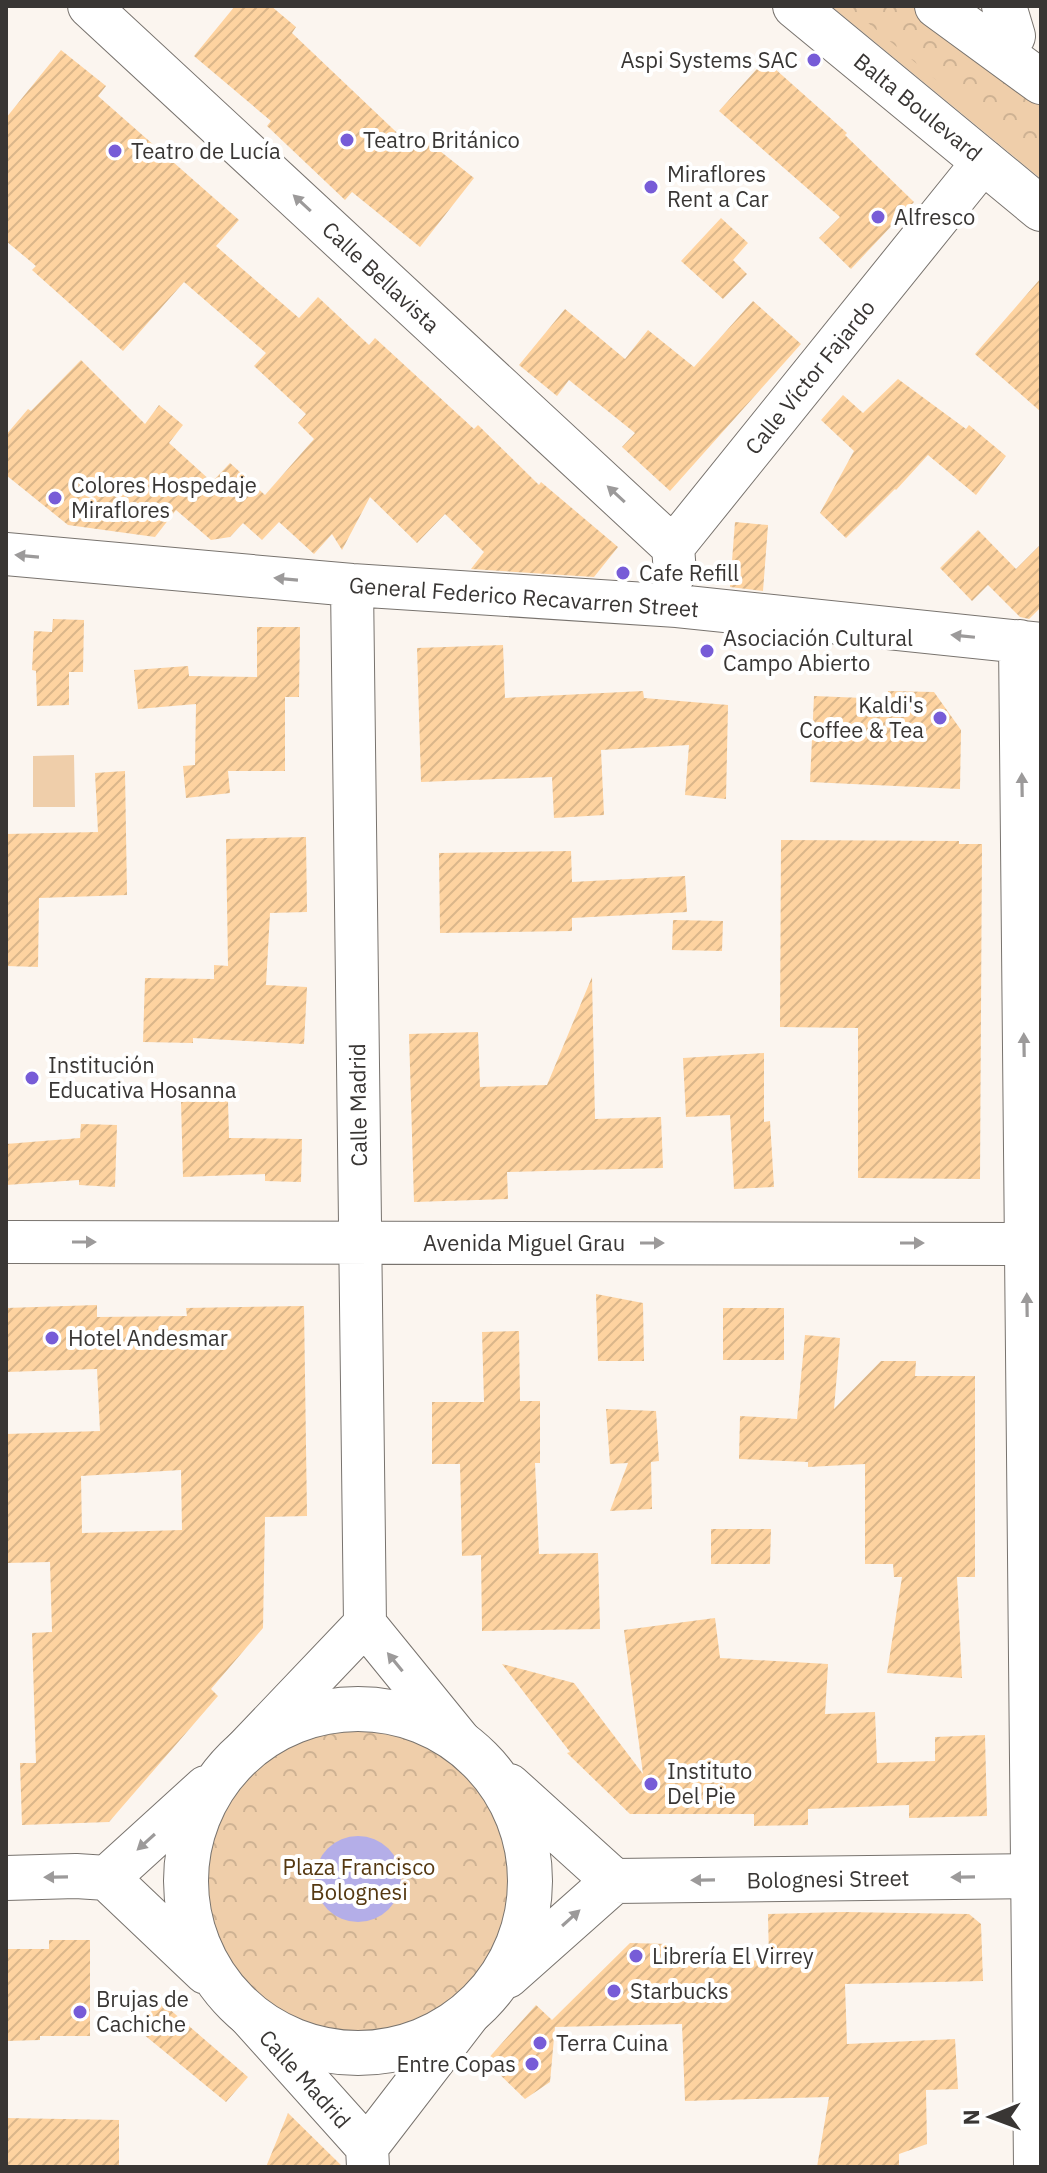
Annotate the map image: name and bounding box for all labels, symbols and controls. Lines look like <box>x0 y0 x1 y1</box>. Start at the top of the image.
place label: Aspi Systems SAC <box>620 45 798 74</box>
street label: Balta Boulevard <box>848 46 988 167</box>
marker: Aspi Systems SAC <box>805 51 823 69</box>
place label: Teatro Británico <box>363 125 520 154</box>
marker: Teatro Británico <box>338 131 356 149</box>
place label: Teatro de Lucía <box>131 136 281 165</box>
marker: Teatro de Lucía <box>106 142 124 160</box>
place label: Miraflores Rent a Car <box>667 159 769 213</box>
marker: Miraflores Rent a Car <box>642 178 660 196</box>
one-way arrow <box>293 195 312 213</box>
place label: Alfresco <box>894 202 975 231</box>
marker: Alfresco <box>869 208 887 226</box>
street label: Calle Bellavista <box>316 215 447 339</box>
street label: Calle Víctor Fajardo <box>738 293 881 460</box>
place label: Colores Hospedaje Miraflores <box>71 470 257 524</box>
one-way arrow <box>607 486 626 504</box>
marker: Colores Hospedaje Miraflores <box>46 489 64 507</box>
one-way arrow <box>14 549 39 562</box>
place label: Cafe Refill <box>639 558 739 587</box>
marker: Cafe Refill <box>614 564 632 582</box>
street label: General Federico Recavarren Street <box>348 570 700 623</box>
one-way arrow <box>273 572 298 585</box>
place label: Asociación Cultural Campo Abierto <box>723 623 913 677</box>
one-way arrow <box>950 629 975 642</box>
marker: Asociación Cultural Campo Abierto <box>698 642 716 660</box>
place label: Kaldi's Coffee & Tea <box>799 690 924 744</box>
marker: Kaldi's Coffee & Tea <box>931 709 949 727</box>
one-way arrow <box>1016 772 1028 797</box>
one-way arrow <box>1018 1032 1030 1057</box>
street label: Calle Madrid <box>342 1043 373 1167</box>
place label: Institución Educativa Hosanna <box>48 1050 237 1104</box>
marker: Institución Educativa Hosanna <box>23 1069 41 1087</box>
street label: Avenida Miguel Grau <box>423 1228 625 1257</box>
one-way arrow <box>72 1236 97 1248</box>
one-way arrow <box>640 1237 665 1249</box>
one-way arrow <box>900 1237 925 1249</box>
one-way arrow <box>1020 1292 1033 1317</box>
place label: Hotel Andesmar <box>68 1323 228 1352</box>
marker: Hotel Andesmar <box>43 1329 61 1347</box>
one-way arrow <box>387 1652 404 1672</box>
place label: Instituto Del Pie <box>667 1756 752 1810</box>
marker: Instituto Del Pie <box>642 1775 660 1793</box>
one-way arrow <box>137 1833 156 1851</box>
park label: Plaza Francisco Bolognesi <box>283 1852 435 1906</box>
street label: Bolognesi Street <box>746 1863 910 1894</box>
one-way arrow <box>43 1870 69 1883</box>
one-way arrow <box>950 1871 975 1883</box>
one-way arrow <box>690 1874 715 1886</box>
one-way arrow <box>561 1910 580 1928</box>
place label: Librería El Virrey <box>652 1941 814 1970</box>
marker: Librería El Virrey <box>627 1947 645 1965</box>
place label: Starbucks <box>630 1976 729 2005</box>
marker: Starbucks <box>605 1982 623 2000</box>
place label: Brujas de Cachiche <box>96 1984 189 2038</box>
marker: Brujas de Cachiche <box>71 2003 89 2021</box>
street label: Calle Madrid <box>253 2023 357 2134</box>
place label: Terra Cuina <box>556 2028 668 2057</box>
marker: Terra Cuina <box>531 2034 549 2052</box>
place label: Entre Copas <box>397 2049 516 2078</box>
marker: Entre Copas <box>523 2055 541 2073</box>
north arrow <box>951 2077 1031 2157</box>
text: N <box>956 2109 985 2126</box>

